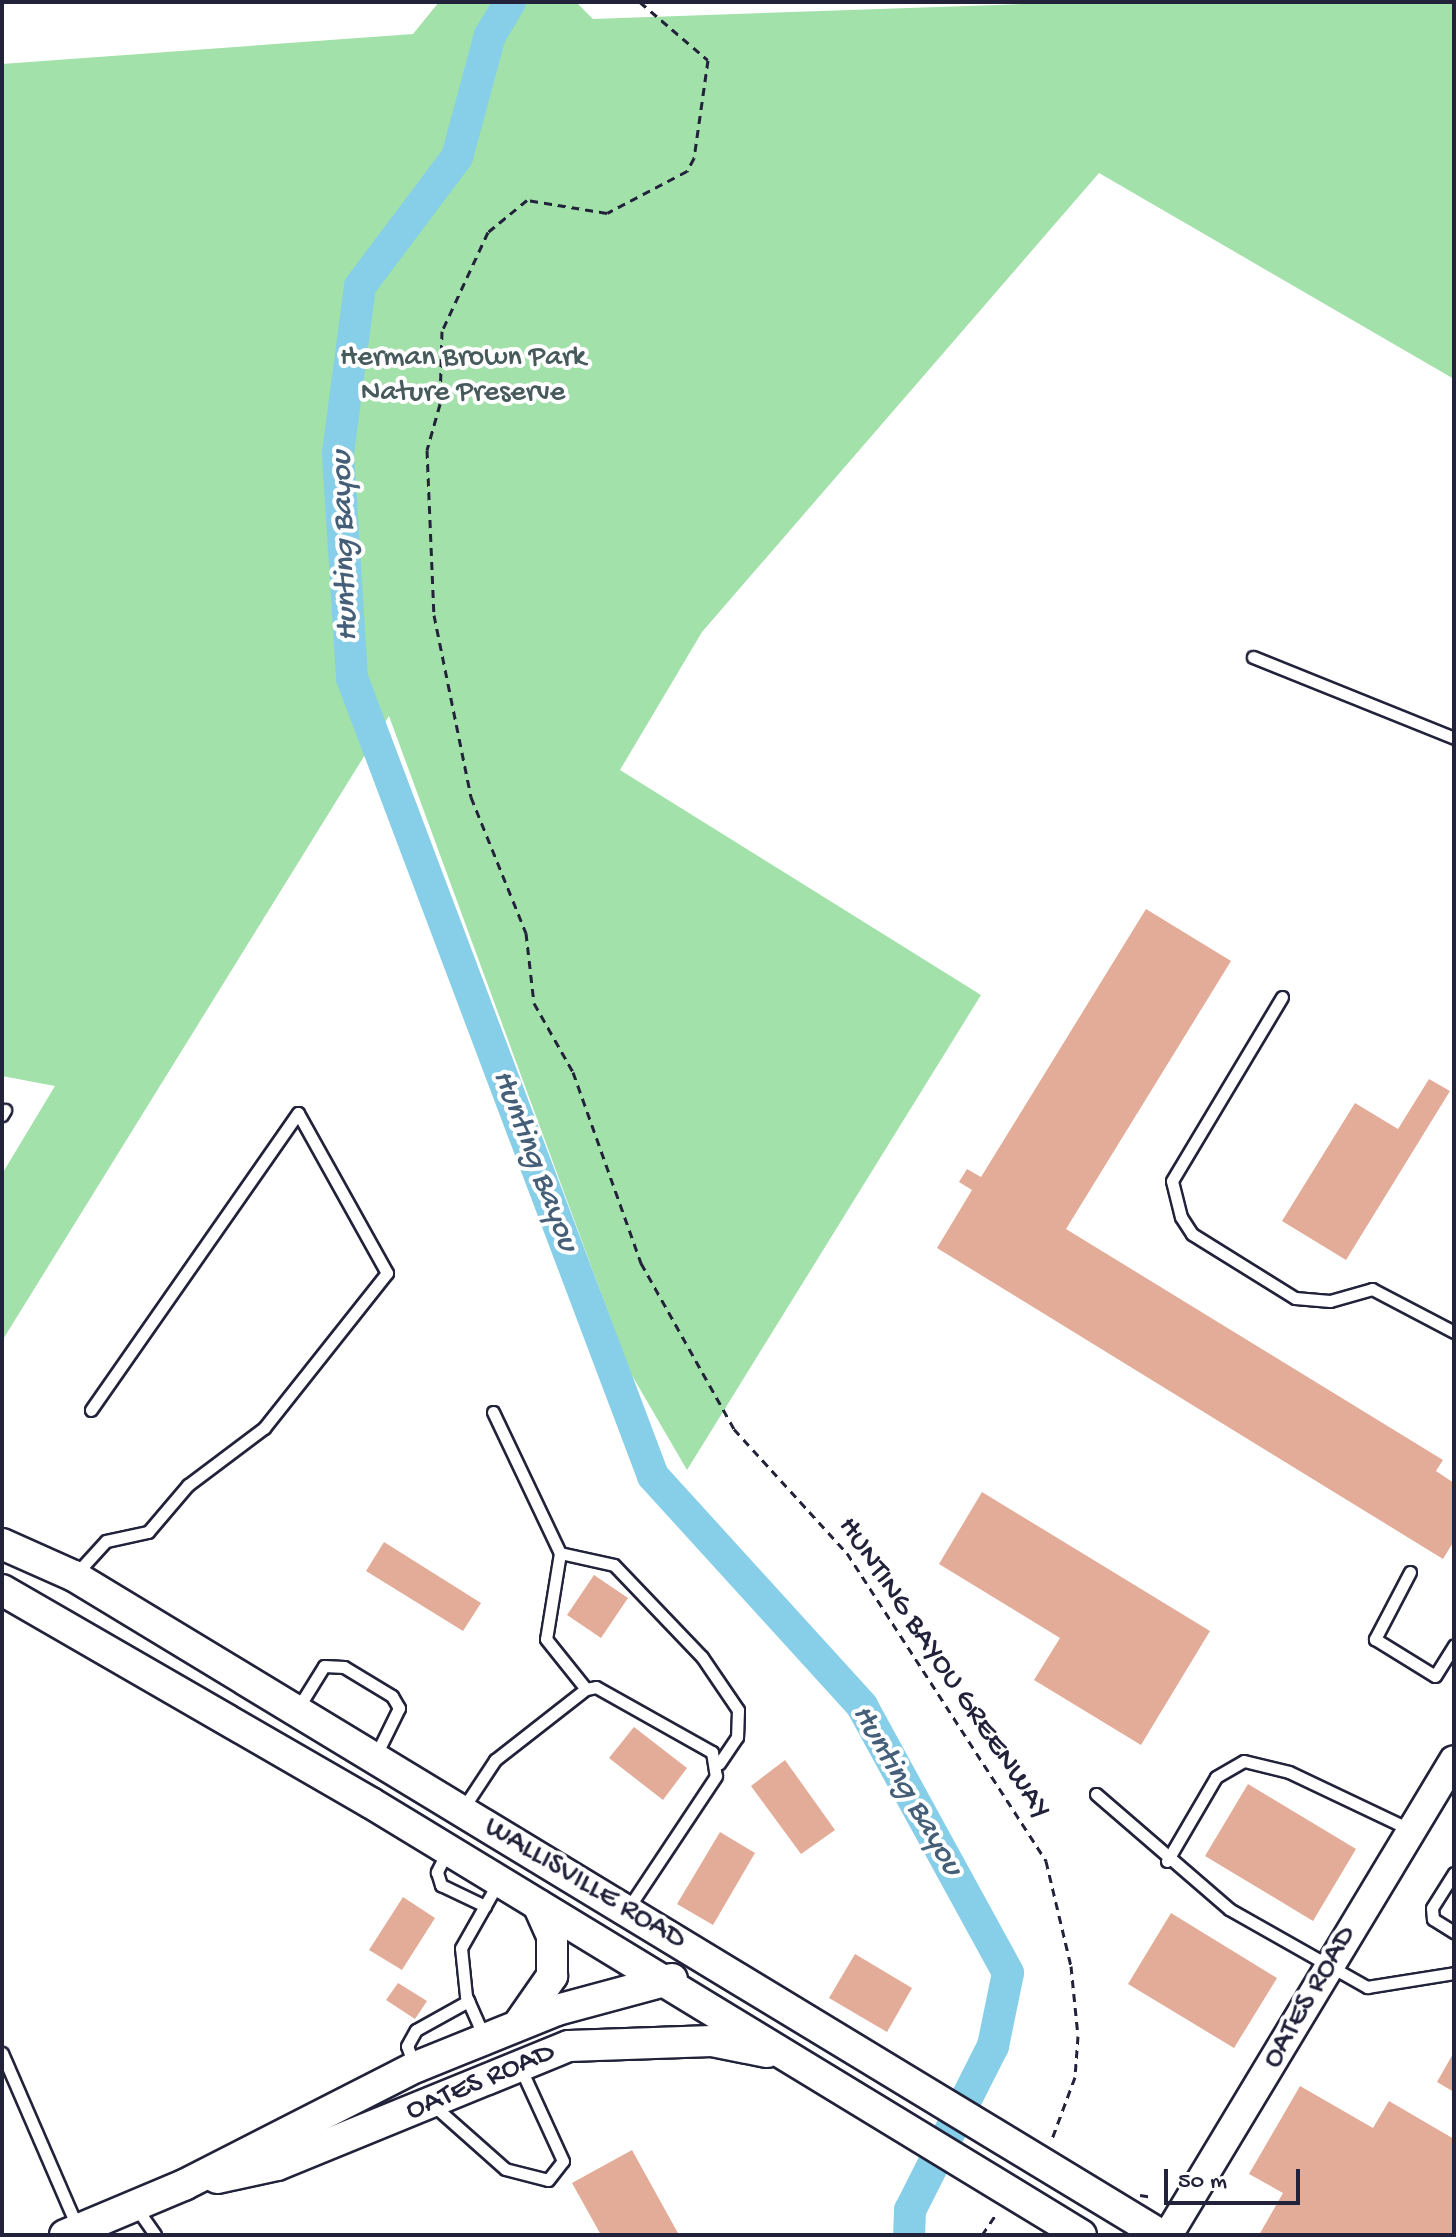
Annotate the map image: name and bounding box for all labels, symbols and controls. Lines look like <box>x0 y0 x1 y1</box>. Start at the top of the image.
park label: Herman Brown Park Nature Preserve <box>340 341 586 412</box>
water label: Hunting Bayou <box>323 450 369 642</box>
water label: Hunting Bayou <box>482 1065 586 1257</box>
street label: HUNTING BAYOU GREENWAY <box>828 1511 1058 1827</box>
water label: Hunting Bayou <box>842 1699 970 1883</box>
street label: WALLISVILLE ROAD <box>477 1811 691 1959</box>
street label: OATES ROAD <box>1256 1921 1366 2075</box>
street label: OATES ROAD <box>401 2036 561 2130</box>
scale bar <box>1168 2153 1304 2203</box>
text: 50 m <box>1178 2168 1227 2197</box>

